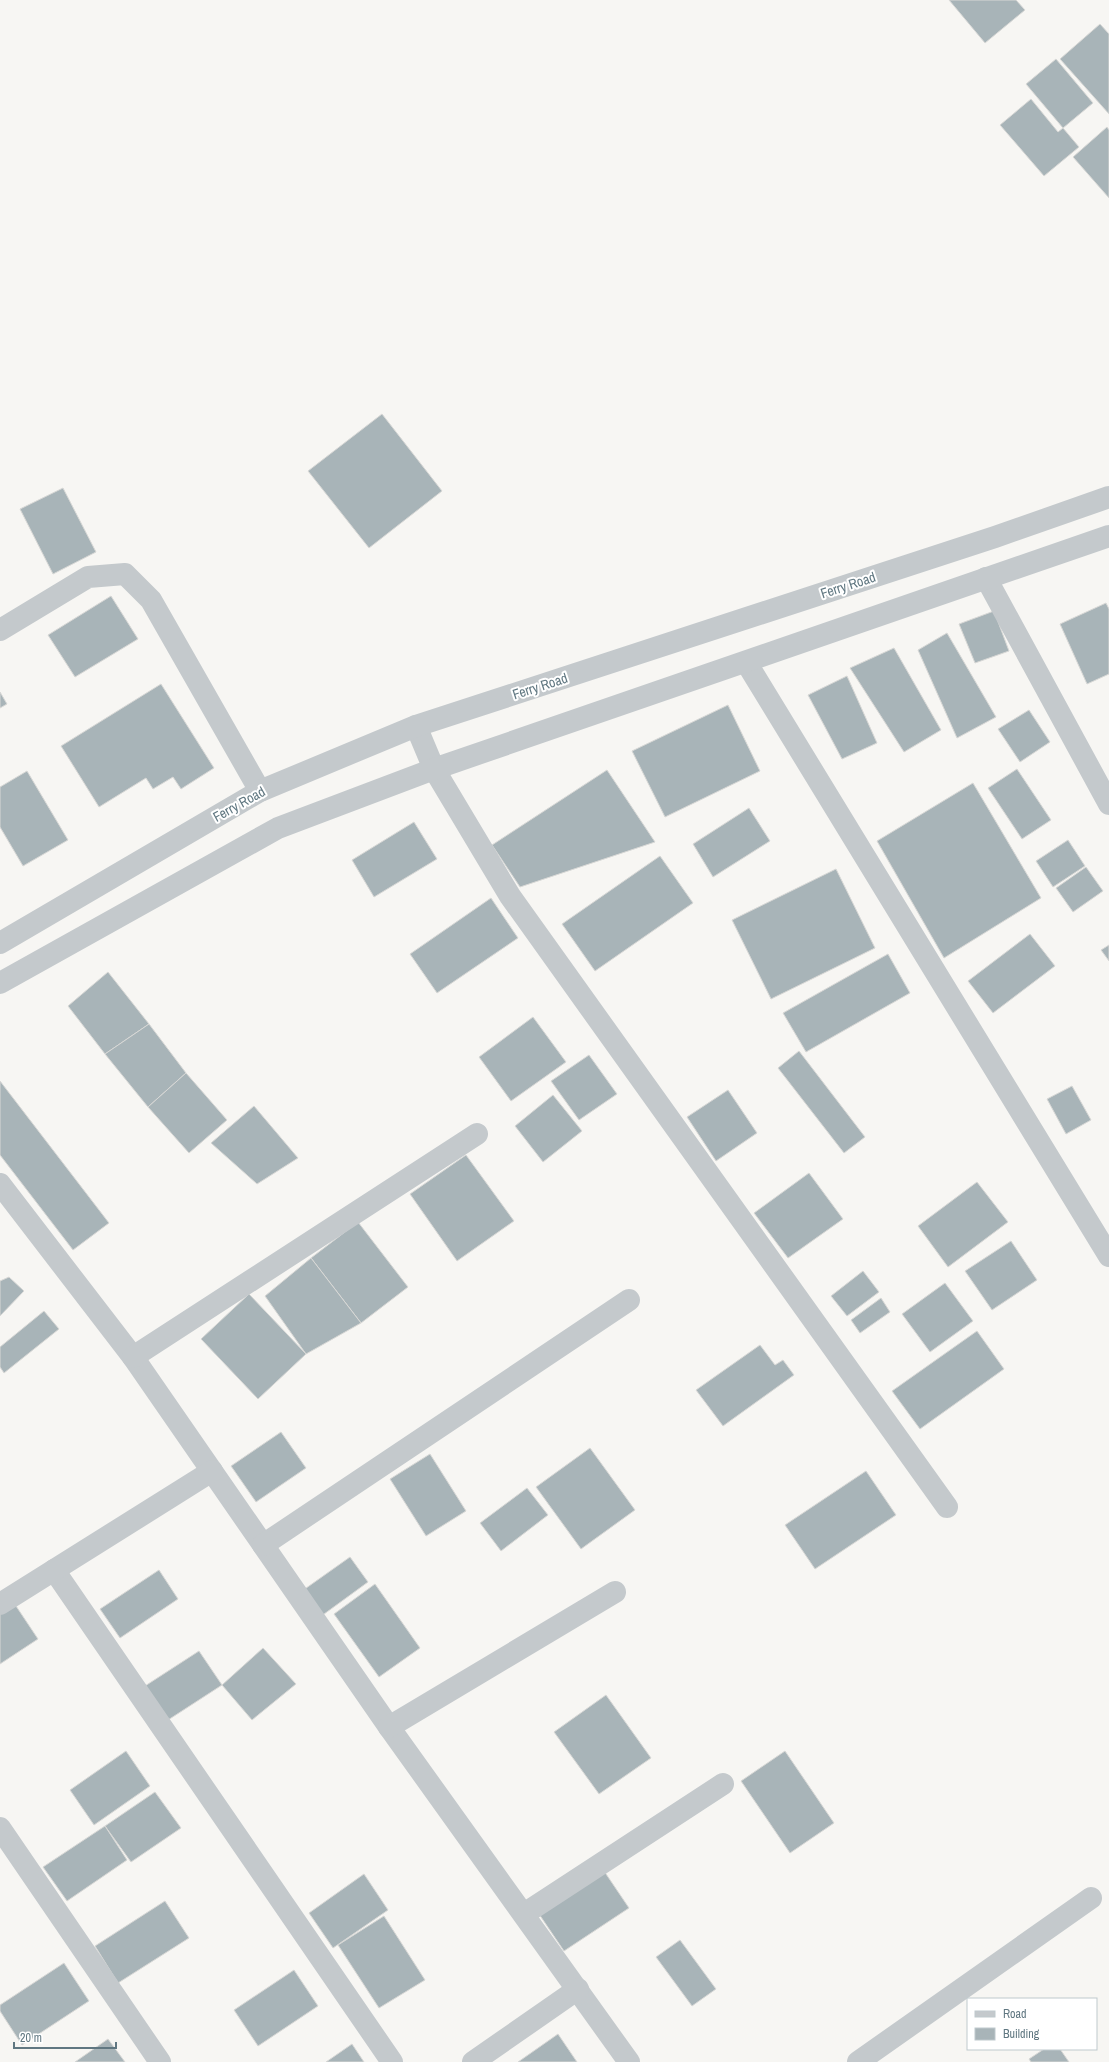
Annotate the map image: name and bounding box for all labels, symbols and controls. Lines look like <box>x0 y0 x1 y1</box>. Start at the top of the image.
street label: Ferry Road <box>818 568 878 602</box>
street label: Ferry Road <box>510 669 570 703</box>
street label: Ferry Road <box>210 782 268 826</box>
legend <box>967 1998 1097 2050</box>
text: Road <box>1003 2006 1027 2022</box>
scale bar <box>14 2024 116 2050</box>
text: Building <box>1003 2026 1040 2042</box>
text: 20 m <box>20 2030 42 2046</box>

